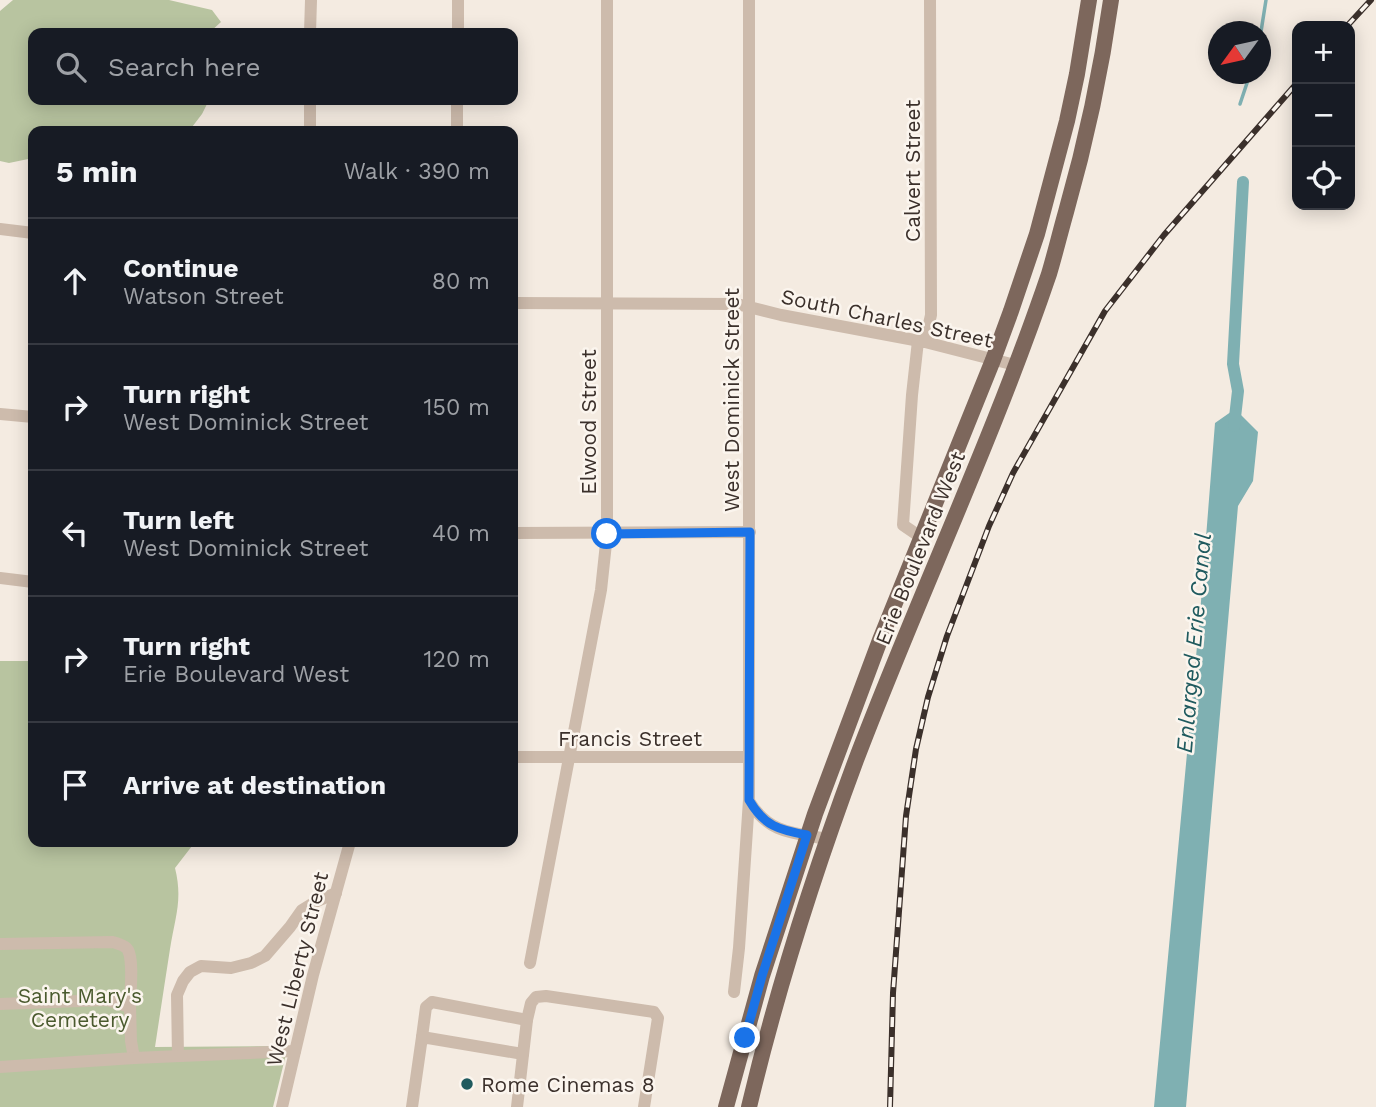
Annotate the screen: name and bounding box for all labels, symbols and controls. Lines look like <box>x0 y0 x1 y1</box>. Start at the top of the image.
north arrow <box>1208 21 1271 84</box>
map controls <box>1292 21 1355 210</box>
button: + <box>1292 21 1355 84</box>
search box <box>28 28 518 105</box>
icon: search <box>52 48 90 86</box>
text: Search here <box>108 52 260 82</box>
button: − <box>1292 84 1355 147</box>
street label: Calvert Street <box>900 100 925 242</box>
button: locate <box>1292 147 1355 210</box>
text: 5 min <box>56 154 138 189</box>
text: Walk · 390 m <box>344 158 490 185</box>
text: Continue <box>123 253 239 283</box>
icon: ahead <box>56 262 94 300</box>
text: 80 m <box>432 268 490 295</box>
text: Watson Street <box>123 283 284 310</box>
street label: South Charles Street <box>779 283 995 353</box>
street label: West Dominick Street <box>719 288 744 512</box>
street label: Elwood Street <box>576 349 601 495</box>
text: Turn right <box>123 379 250 409</box>
icon: right <box>56 388 94 426</box>
text: 150 m <box>424 394 490 421</box>
text: West Dominick Street <box>123 409 368 436</box>
street label: Erie Boulevard West <box>870 447 970 648</box>
text: Turn left <box>123 505 234 535</box>
icon: left <box>56 514 94 552</box>
route start <box>591 518 622 549</box>
text: 40 m <box>432 520 490 547</box>
water label: Enlarged Erie Canal <box>1171 532 1217 754</box>
text: West Dominick Street <box>123 535 368 562</box>
text: Turn right <box>123 631 250 661</box>
icon: right <box>56 640 94 678</box>
text: 120 m <box>424 646 490 673</box>
text: Erie Boulevard West <box>123 661 349 688</box>
street label: Francis Street <box>558 726 702 751</box>
icon: arrive <box>56 766 94 804</box>
text: Arrive at destination <box>123 770 386 800</box>
street label: West Liberty Street <box>261 869 333 1069</box>
park label: Saint Mary's Cemetery <box>18 983 142 1032</box>
route end <box>729 1022 760 1053</box>
place label: Rome Cinemas 8 <box>481 1072 655 1097</box>
marker: Rome Cinemas 8 <box>459 1076 475 1092</box>

